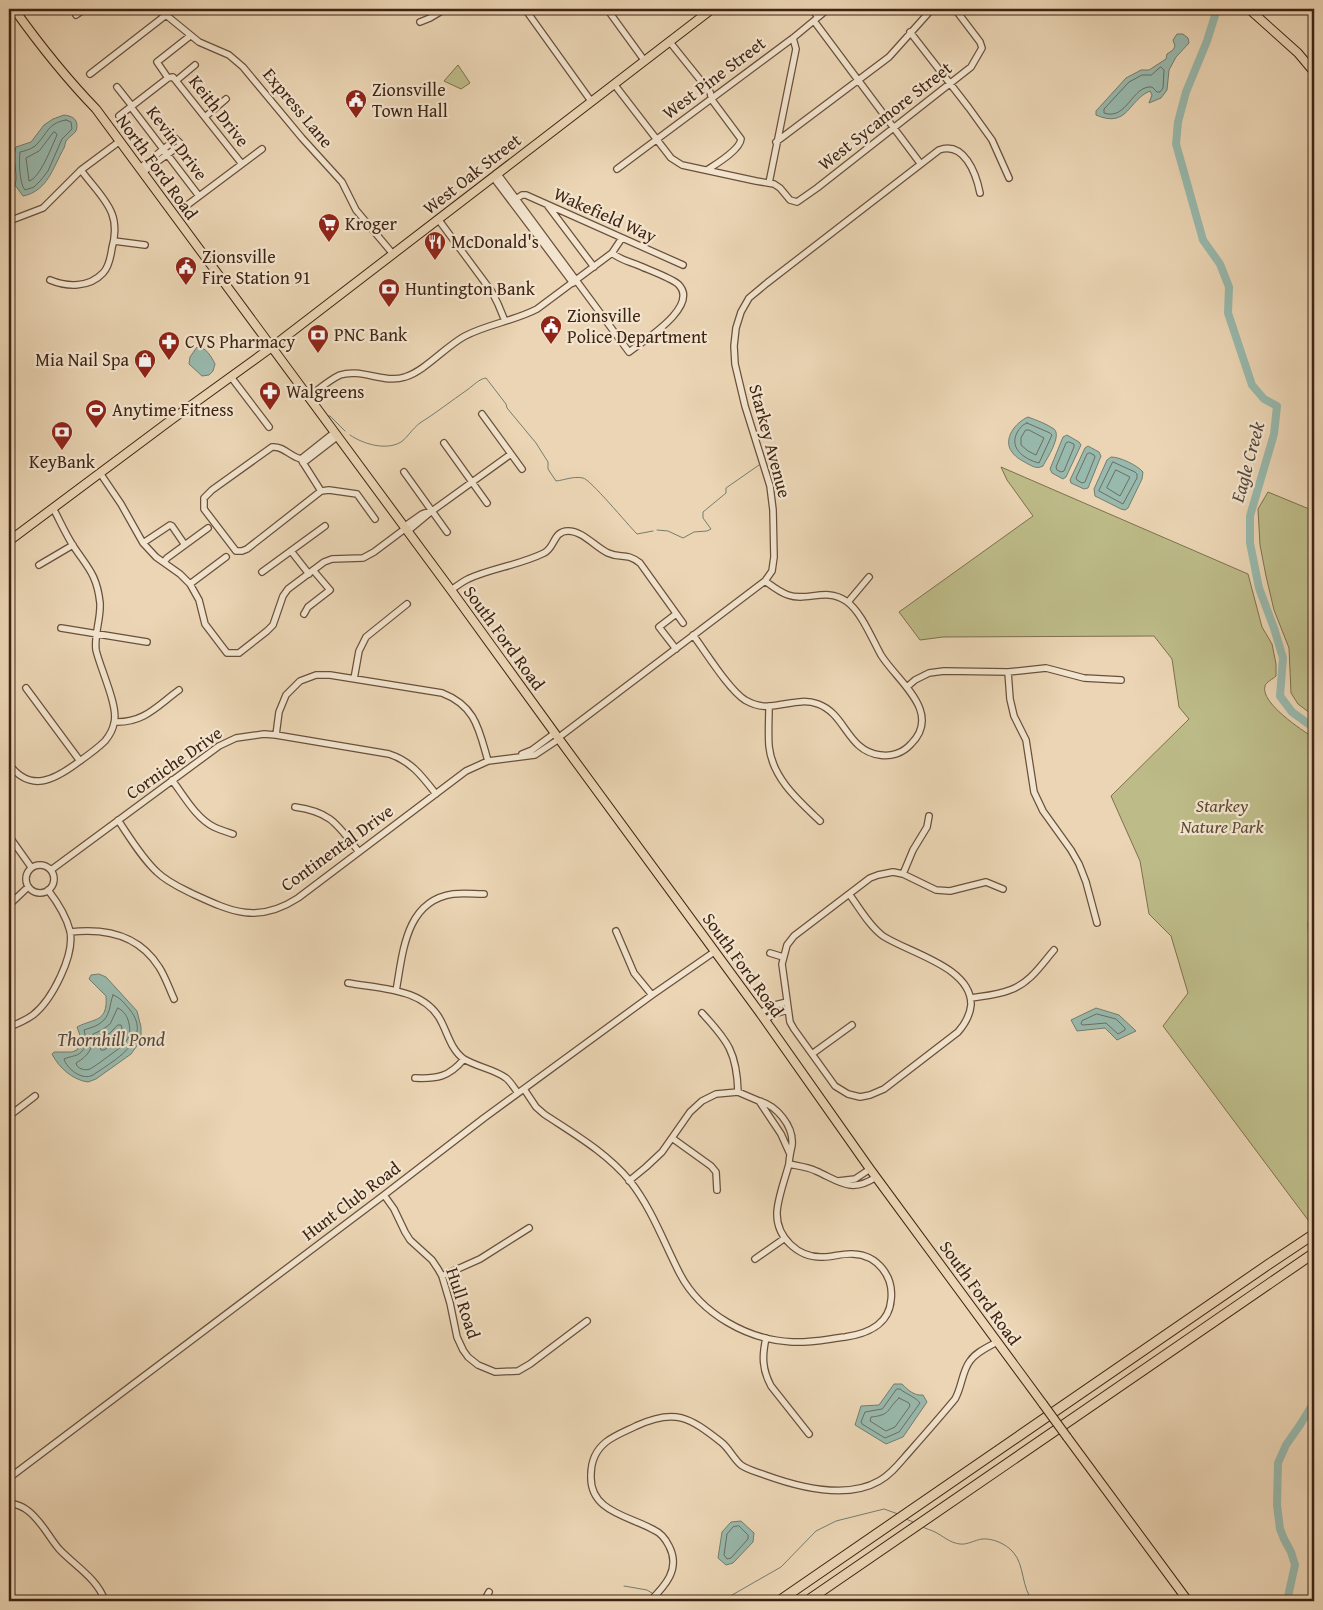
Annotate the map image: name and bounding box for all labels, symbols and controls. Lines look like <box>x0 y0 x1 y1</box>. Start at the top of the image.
street label: West Pine Street <box>656 29 772 125</box>
street label: West Sycamore Street <box>812 54 958 177</box>
street label: Express Lane <box>257 62 340 154</box>
street label: Keith Drive <box>183 69 256 152</box>
place label: Zionsville Town Hall <box>372 76 448 124</box>
public building icon: Zionsville Town Hall <box>344 88 368 119</box>
street label: Kevin Drive <box>140 100 215 186</box>
street label: North Ford Road <box>110 108 205 225</box>
street label: West Oak Street <box>417 126 527 221</box>
street label: Wakefield Way <box>549 180 661 249</box>
place label: Kroger <box>345 210 397 237</box>
supermarket icon: Kroger <box>317 212 341 243</box>
place label: McDonald's <box>451 228 539 255</box>
restaurant icon: McDonald's <box>423 230 447 261</box>
place label: Zionsville Fire Station 91 <box>202 243 311 291</box>
public building icon: Zionsville Fire Station 91 <box>174 255 198 286</box>
place label: Huntington Bank <box>405 275 536 302</box>
bank icon: Huntington Bank <box>377 277 401 308</box>
place label: Zionsville Police Department <box>567 302 708 350</box>
public building icon: Zionsville Police Department <box>539 314 563 345</box>
place label: PNC Bank <box>334 321 408 348</box>
bank icon: PNC Bank <box>306 323 330 354</box>
place label: CVS Pharmacy <box>185 328 295 355</box>
pharmacy icon: CVS Pharmacy <box>157 330 181 361</box>
place label: Mia Nail Spa <box>35 346 129 373</box>
shop icon: Mia Nail Spa <box>133 348 157 379</box>
place label: Walgreens <box>286 378 364 405</box>
pharmacy icon: Walgreens <box>258 380 282 411</box>
street label: Starkey Avenue <box>742 381 799 501</box>
place label: Anytime Fitness <box>112 396 234 423</box>
sports icon: Anytime Fitness <box>84 398 108 429</box>
water label: Eagle Creek <box>1223 418 1271 506</box>
bank icon: KeyBank <box>50 420 74 451</box>
place label: KeyBank <box>29 448 96 475</box>
street label: South Ford Road <box>457 580 552 696</box>
street label: Corniche Drive <box>120 719 227 806</box>
park label: Starkey Nature Park <box>1179 792 1264 840</box>
street label: Continental Drive <box>275 797 399 898</box>
street label: South Ford Road <box>696 907 791 1023</box>
water label: Thornhill Pond <box>57 1025 165 1053</box>
street label: Hunt Club Road <box>296 1154 406 1247</box>
street label: South Ford Road <box>933 1235 1028 1351</box>
street label: Hull Road <box>439 1264 488 1342</box>

